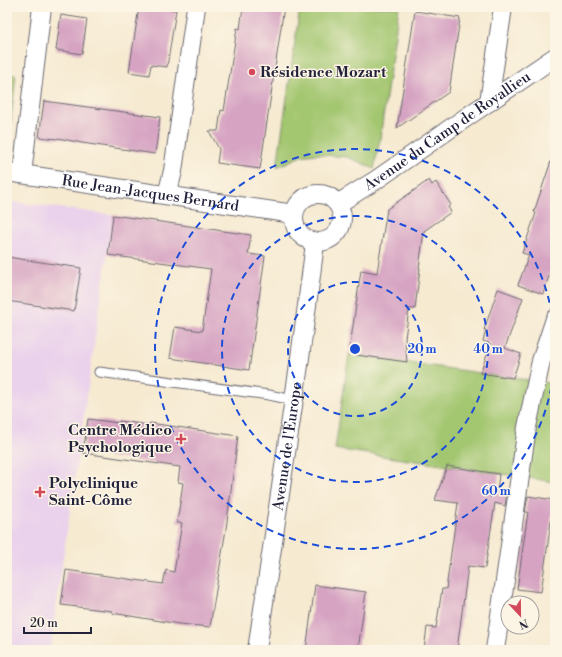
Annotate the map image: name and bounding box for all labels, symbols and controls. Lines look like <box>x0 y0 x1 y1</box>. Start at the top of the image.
place label: Résidence Mozart <box>260 63 387 82</box>
marker: Résidence Mozart <box>247 67 257 77</box>
street label: Avenue du Camp de Royallieu <box>360 67 535 196</box>
street label: Rue Jean-Jacques Bernard <box>61 171 241 216</box>
centre of rings <box>348 342 362 356</box>
text: 20 m <box>407 342 437 357</box>
text: 40 m <box>473 342 503 357</box>
street label: Avenue de l'Europe <box>269 381 306 513</box>
place label: Centre Médico Psychologique <box>68 421 172 457</box>
marker: Centre Médico Psychologique <box>175 433 187 445</box>
place label: Polyclinique Saint-Côme <box>49 474 138 510</box>
text: 60 m <box>481 484 511 499</box>
marker: Polyclinique Saint-Côme <box>34 486 46 498</box>
north arrow <box>500 595 540 635</box>
scale bar <box>24 609 91 635</box>
text: N <box>516 615 530 632</box>
text: 20 m <box>30 616 58 631</box>

